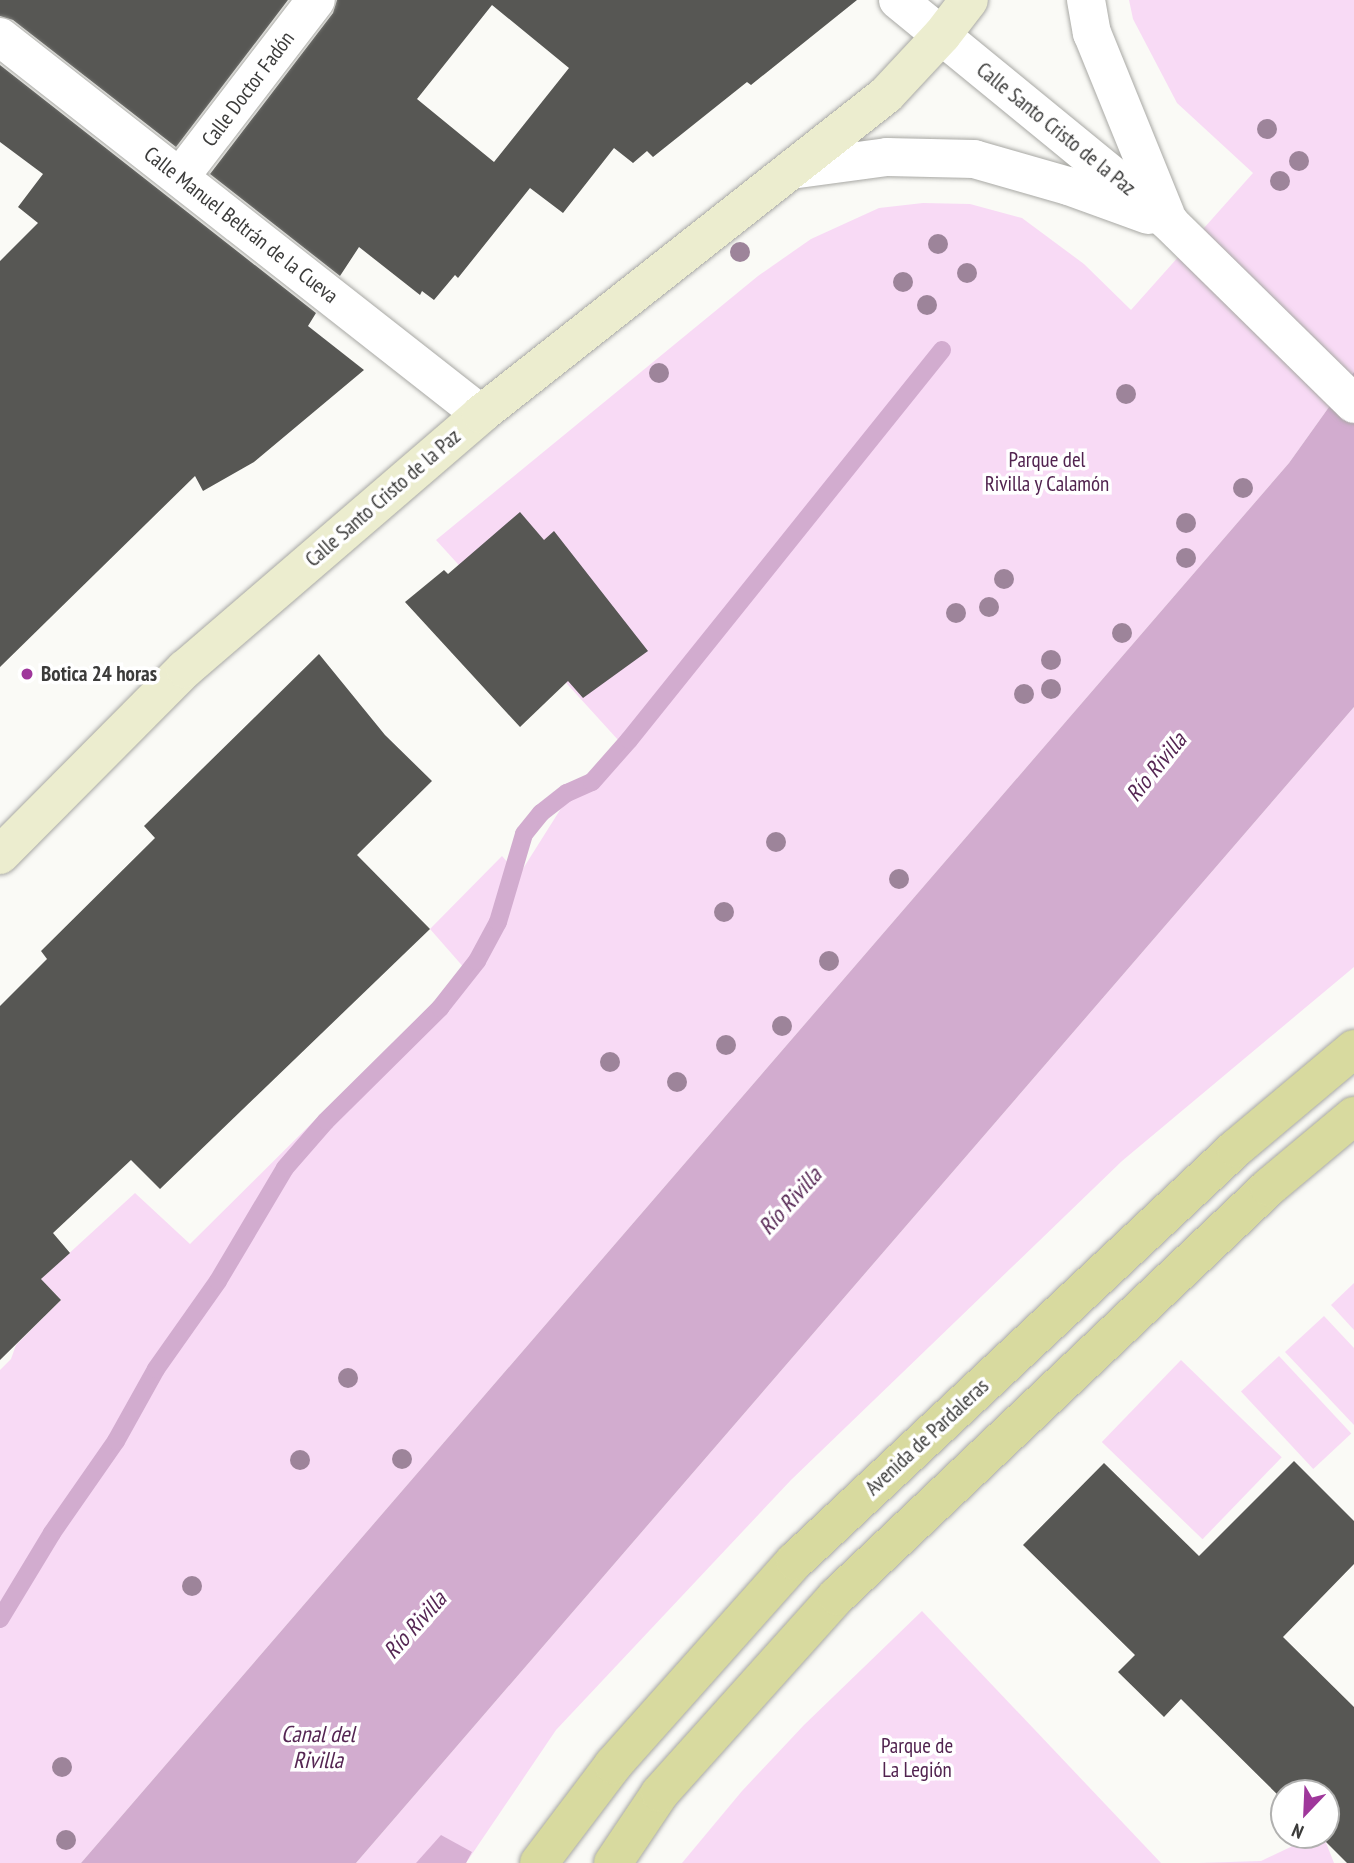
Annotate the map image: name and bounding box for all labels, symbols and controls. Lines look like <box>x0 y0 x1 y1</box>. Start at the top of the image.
street label: Calle Doctor Fadón <box>197 26 299 152</box>
street label: Calle Santo Cristo de la Paz <box>971 57 1141 201</box>
street label: Calle Manuel Beltrán de la Cueva <box>139 141 343 309</box>
street label: Calle Santo Cristo de la Paz <box>300 424 466 572</box>
park label: Parque del Rivilla y Calamón <box>984 447 1110 497</box>
place label: Botica 24 horas <box>41 661 157 687</box>
marker: Botica 24 horas <box>19 666 35 682</box>
water label: Río Rivilla <box>1120 727 1192 807</box>
water label: Río Rivilla <box>753 1162 827 1240</box>
street label: Avenida de Pardaleras <box>860 1373 994 1501</box>
water label: Río Rivilla <box>378 1586 452 1664</box>
water label: Canal del Rivilla <box>281 1720 355 1774</box>
park label: Parque de La Legión <box>881 1733 953 1783</box>
north arrow <box>1270 1779 1340 1849</box>
text: N <box>1288 1818 1307 1845</box>

